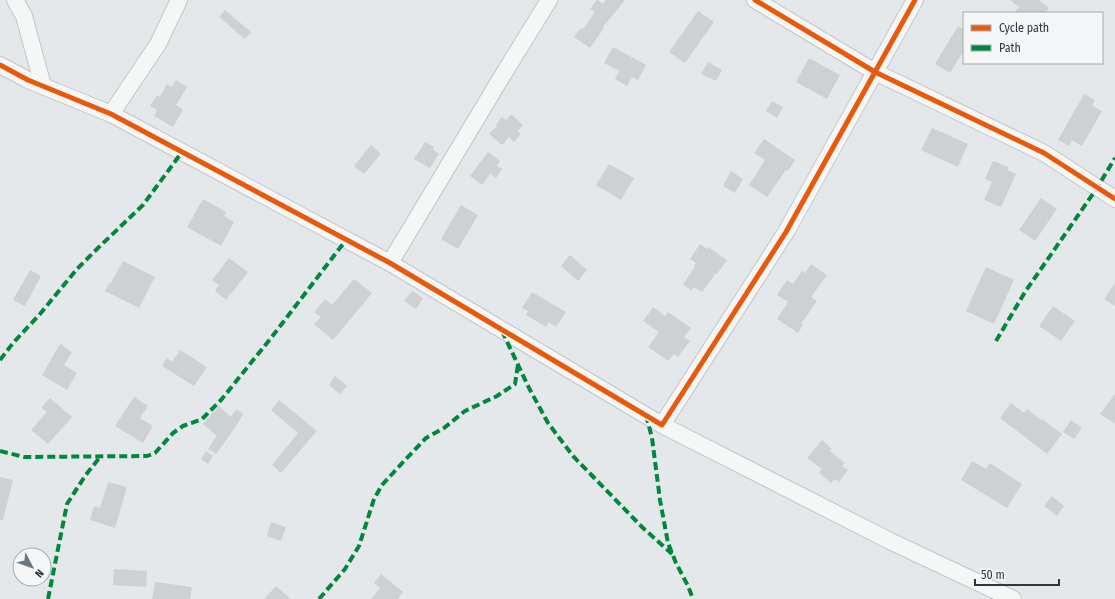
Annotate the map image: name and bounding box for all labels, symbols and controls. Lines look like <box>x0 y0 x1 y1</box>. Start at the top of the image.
legend <box>963 12 1103 64</box>
text: Cycle path <box>999 21 1049 35</box>
text: Path <box>999 41 1021 55</box>
north arrow <box>12 547 52 587</box>
scale bar <box>975 561 1059 587</box>
text: N <box>32 566 46 580</box>
text: 50 m <box>981 568 1005 582</box>

